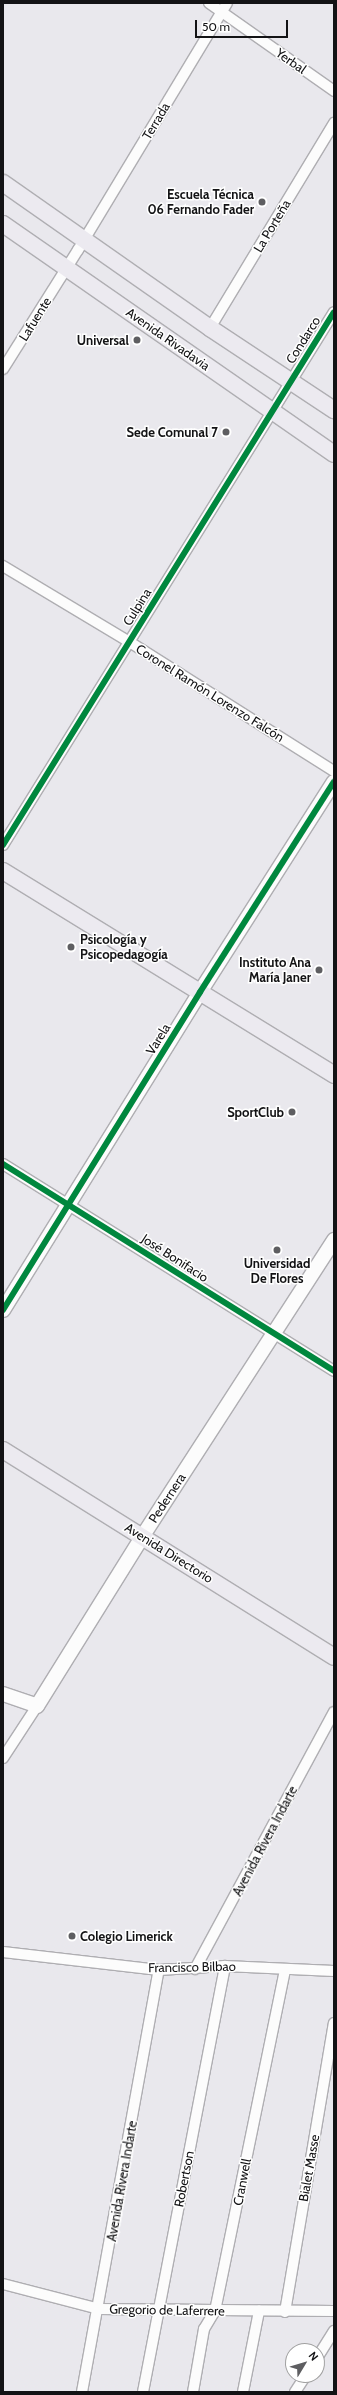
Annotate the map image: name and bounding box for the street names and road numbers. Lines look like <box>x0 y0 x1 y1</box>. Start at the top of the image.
street label: Yerbal <box>273 45 309 77</box>
street label: Terrada <box>139 100 173 142</box>
street label: La Porteña <box>250 197 294 255</box>
street label: Lafuente <box>16 294 54 344</box>
street label: Avenida Rivadavia <box>123 304 213 374</box>
street label: Condarco <box>282 314 324 366</box>
street label: Culpina <box>119 585 155 629</box>
street label: Coronel Ramón Lorenzo Falcón <box>133 641 287 745</box>
street label: Varela <box>142 1021 174 1057</box>
street label: José Bonifacio <box>139 1231 211 1285</box>
street label: Pedernera <box>145 1470 189 1526</box>
street label: Avenida Directorio <box>122 1520 216 1586</box>
street label: Avenida Rivera Indarte <box>229 1783 301 1899</box>
street label: Francisco Bilbao <box>148 1958 236 1976</box>
street label: Avenida Rivera Indarte <box>104 2119 140 2243</box>
street label: Bialet Masse <box>295 2133 323 2203</box>
street label: Robertson <box>171 2150 197 2208</box>
street label: Cranwell <box>230 2157 254 2207</box>
street label: Gregorio de Laferrere <box>109 2301 225 2319</box>

